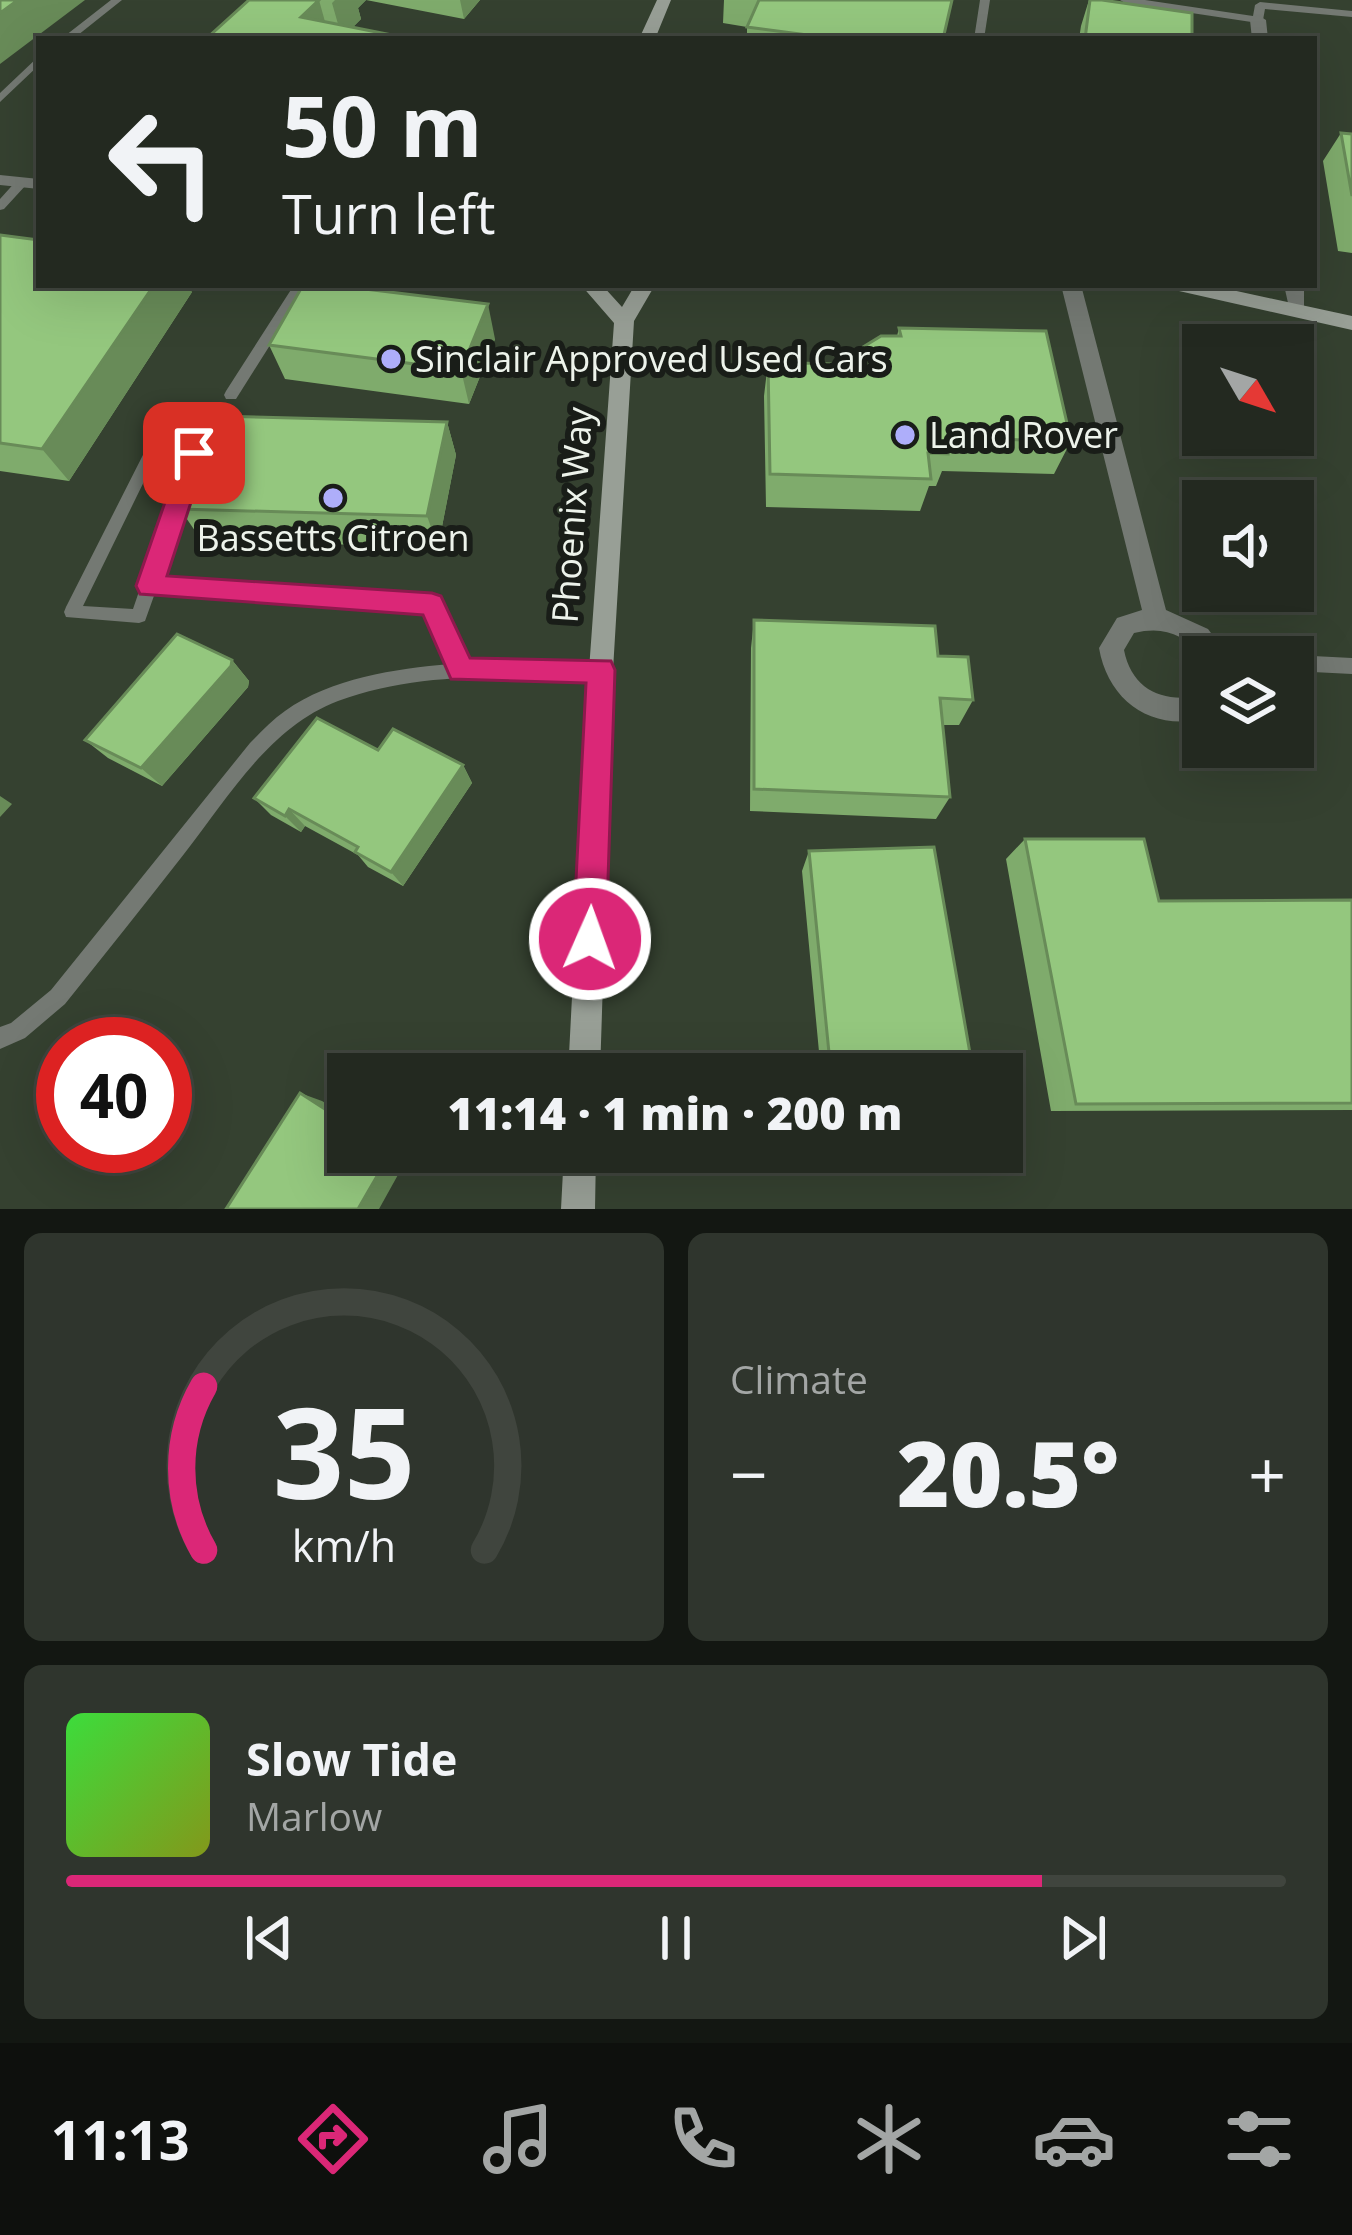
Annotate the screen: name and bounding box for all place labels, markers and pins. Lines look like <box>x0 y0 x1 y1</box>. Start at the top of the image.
place label: Sinclair Approved Used Cars <box>415 334 888 383</box>
marker: Sinclair Approved Used Cars <box>378 346 404 372</box>
pin <box>143 402 245 504</box>
place label: Land Rover <box>929 410 1118 459</box>
marker: Land Rover <box>892 422 918 448</box>
marker: Bassetts Citroen <box>320 485 346 511</box>
place label: Bassetts Citroen <box>196 513 470 562</box>

